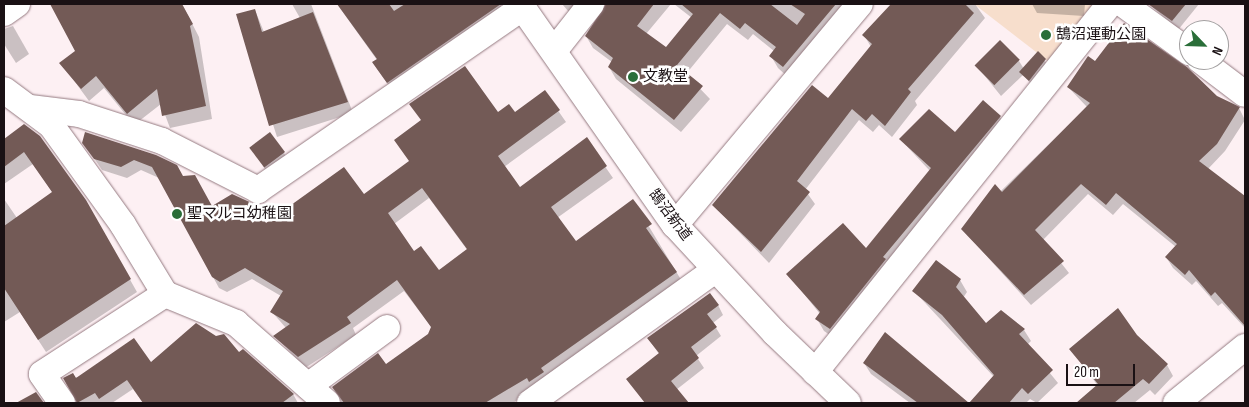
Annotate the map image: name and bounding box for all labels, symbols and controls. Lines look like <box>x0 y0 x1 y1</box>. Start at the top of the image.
north arrow <box>1179 20 1229 70</box>
place label: 鵠沼運動公園 <box>1056 26 1146 44</box>
marker: 鵠沼運動公園 <box>1040 29 1052 41</box>
text: N <box>1208 44 1227 58</box>
place label: 文教堂 <box>643 68 688 86</box>
marker: 文教堂 <box>627 71 639 83</box>
street label: 鵠沼新道 <box>645 186 695 244</box>
place label: 聖マルコ幼稚園 <box>187 205 292 223</box>
marker: 聖マルコ幼稚園 <box>171 208 183 220</box>
scale bar <box>1069 354 1138 386</box>
text: 20 m <box>1074 363 1099 382</box>

